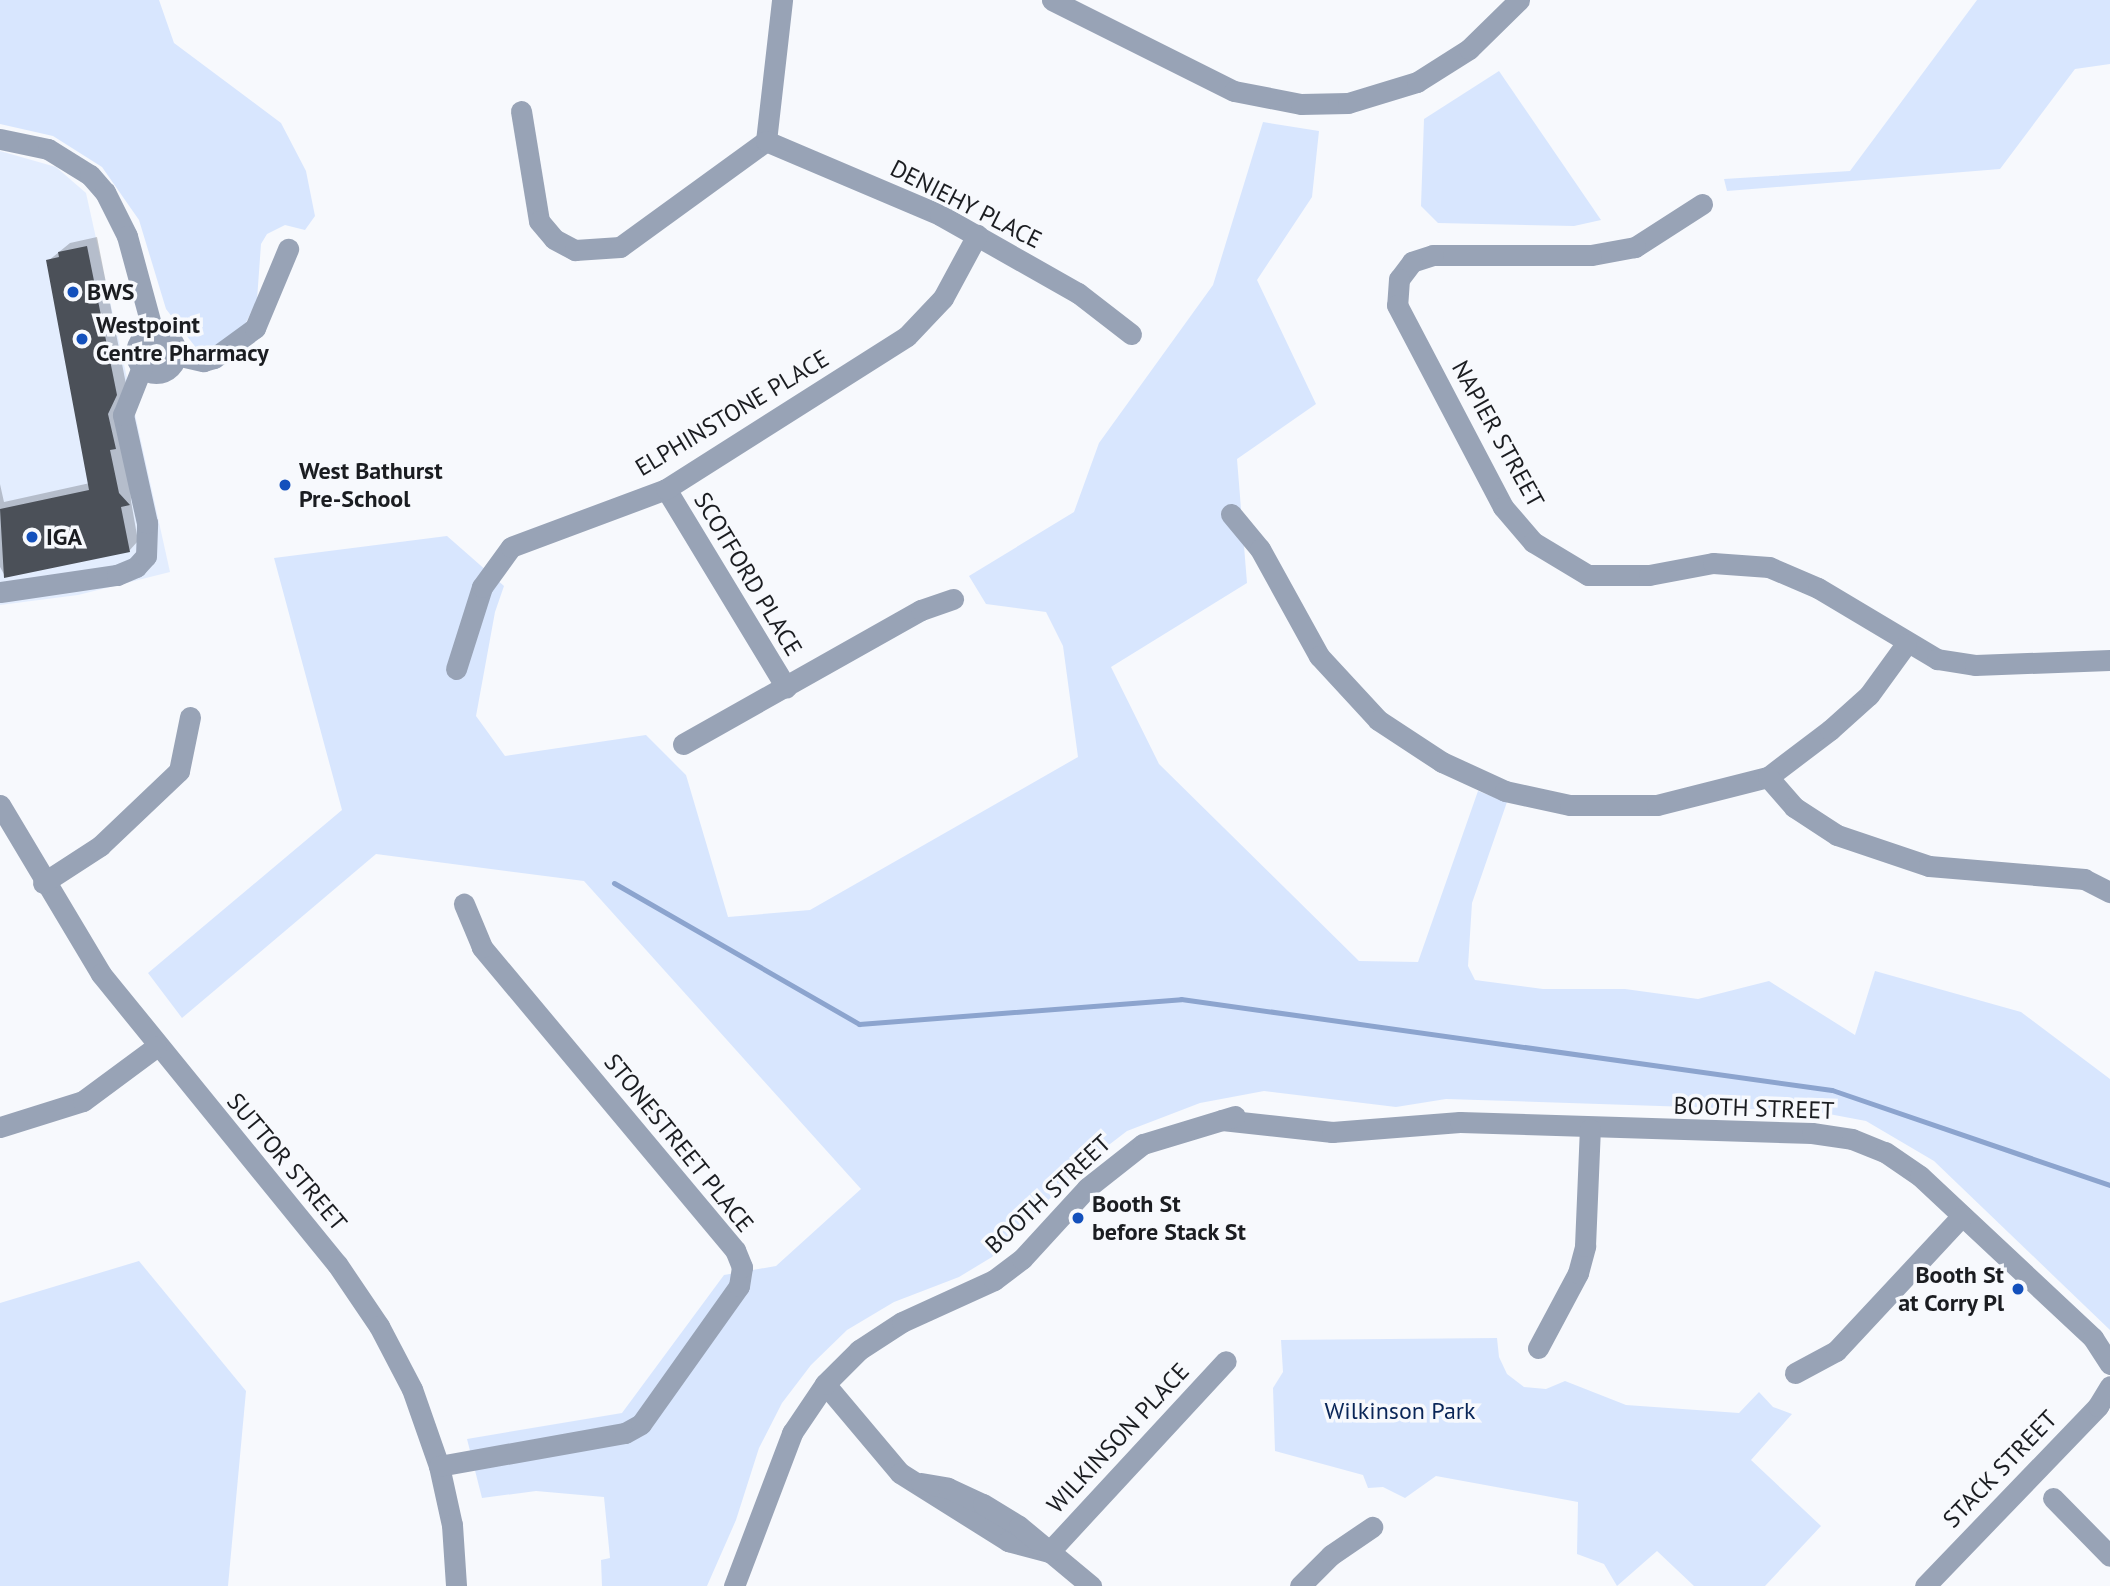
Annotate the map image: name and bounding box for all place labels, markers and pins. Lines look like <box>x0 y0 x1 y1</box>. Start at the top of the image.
place label: BWS <box>87 278 135 306</box>
marker: BWS <box>65 284 81 300</box>
place label: Westpoint Centre Pharmacy <box>96 311 269 367</box>
marker: Westpoint Centre Pharmacy <box>74 331 90 347</box>
place label: West Bathurst Pre-School <box>299 457 443 513</box>
marker: West Bathurst Pre-School <box>277 477 293 493</box>
place label: IGA <box>46 523 82 551</box>
marker: IGA <box>24 529 40 545</box>
place label: Booth St before Stack St <box>1092 1190 1247 1246</box>
marker: Booth St before Stack St <box>1070 1210 1086 1226</box>
place label: Booth St at Corry Pl <box>1897 1261 2004 1317</box>
marker: Booth St at Corry Pl <box>2010 1281 2026 1297</box>

